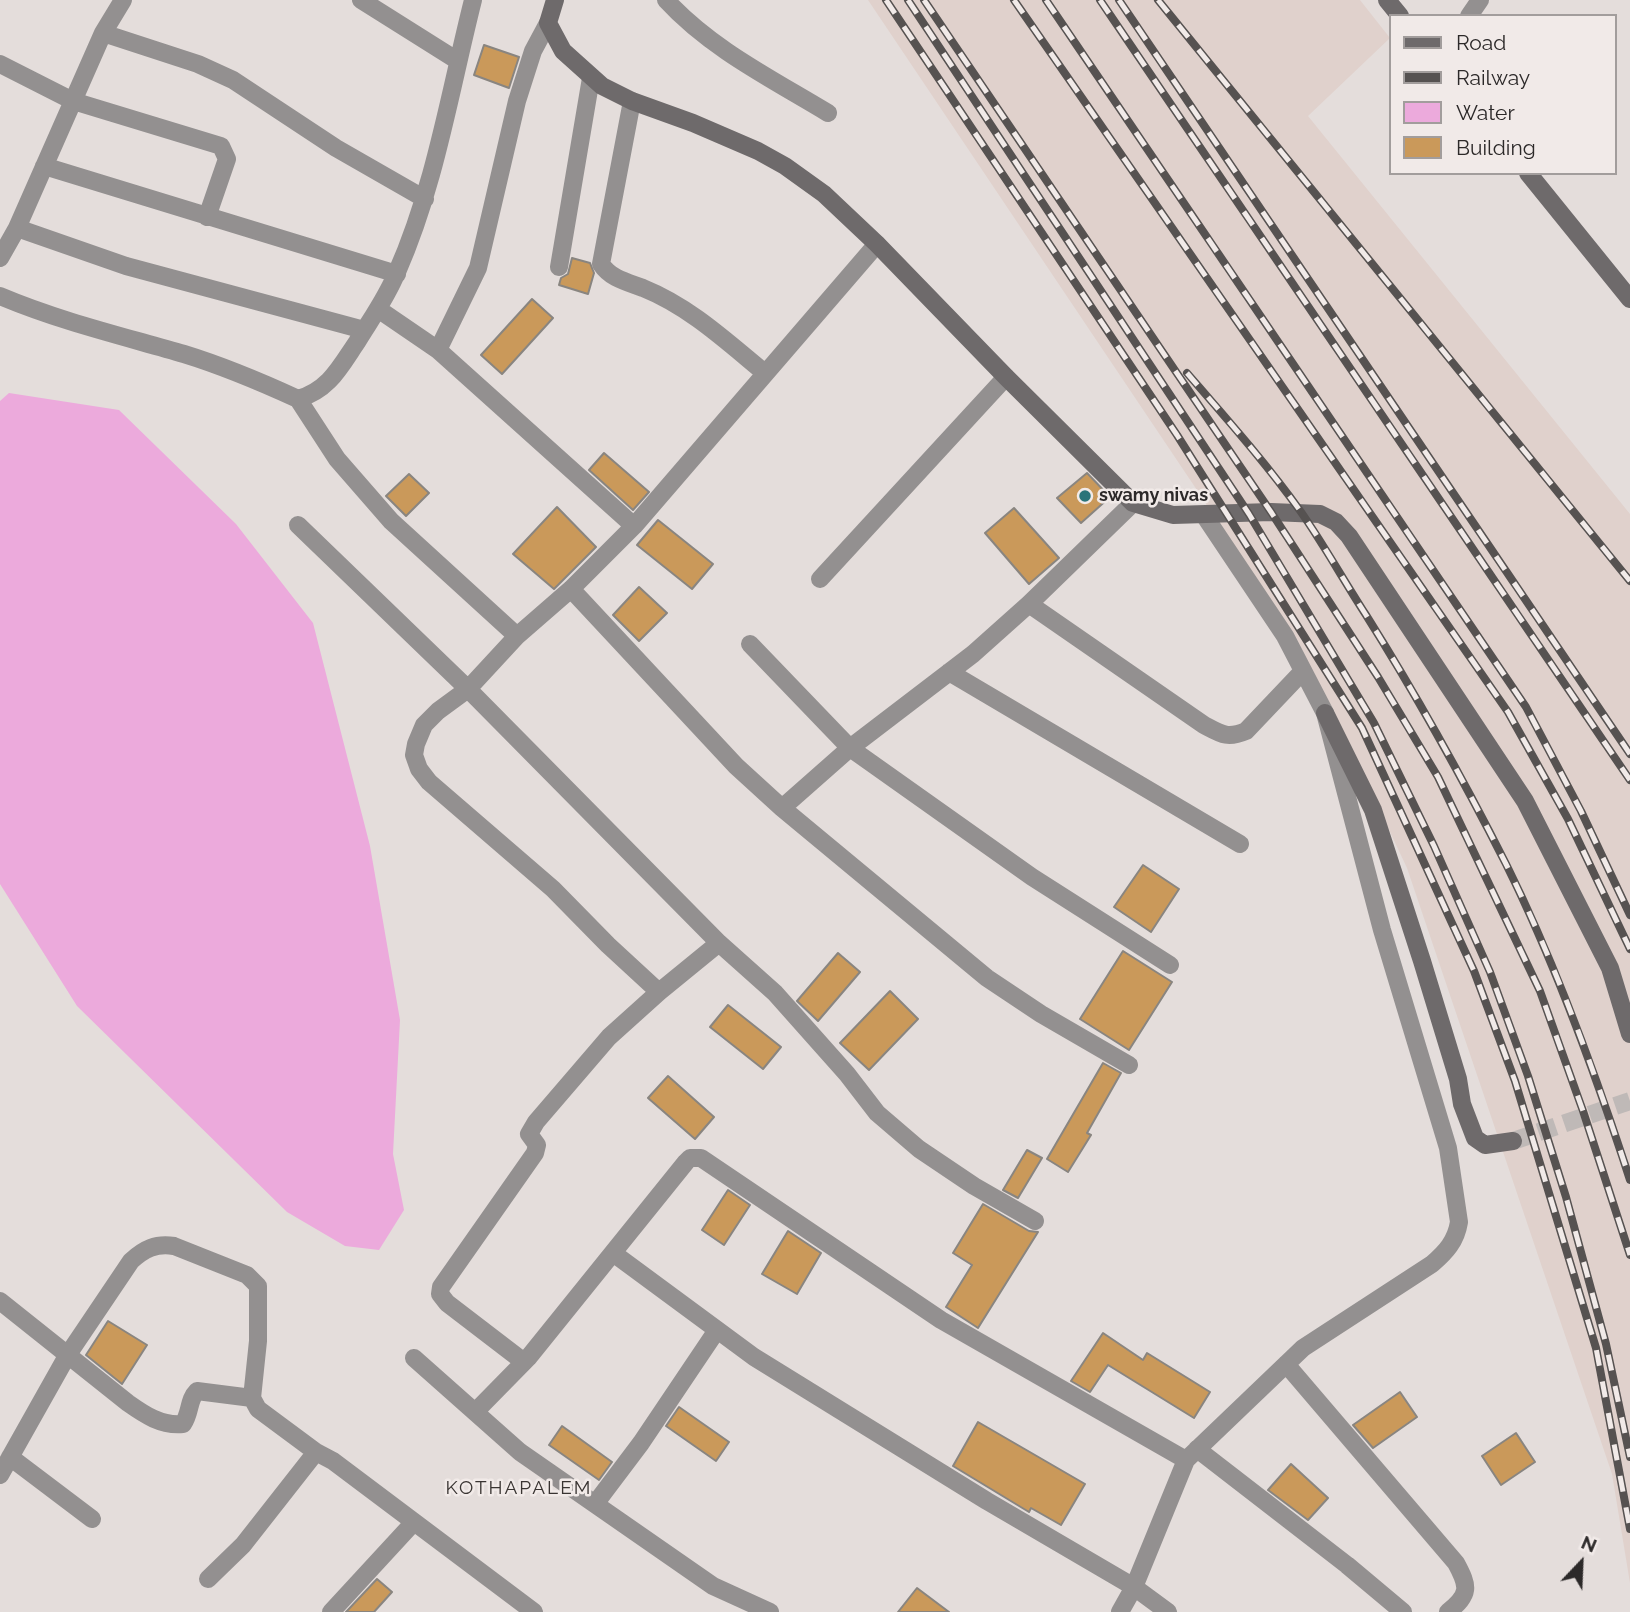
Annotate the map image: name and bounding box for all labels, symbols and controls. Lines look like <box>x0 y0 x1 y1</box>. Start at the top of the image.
legend <box>1388 14 1616 175</box>
text: Road <box>1456 30 1506 55</box>
text: Railway <box>1456 65 1530 90</box>
text: Water <box>1456 100 1515 125</box>
text: Building <box>1456 135 1536 160</box>
place label: swamy nivas <box>1099 485 1208 507</box>
marker: swamy nivas <box>1077 488 1093 504</box>
district label: KOTHAPALEM <box>447 1477 591 1499</box>
north arrow <box>1546 1528 1616 1598</box>
text: N <box>1578 1531 1600 1557</box>

